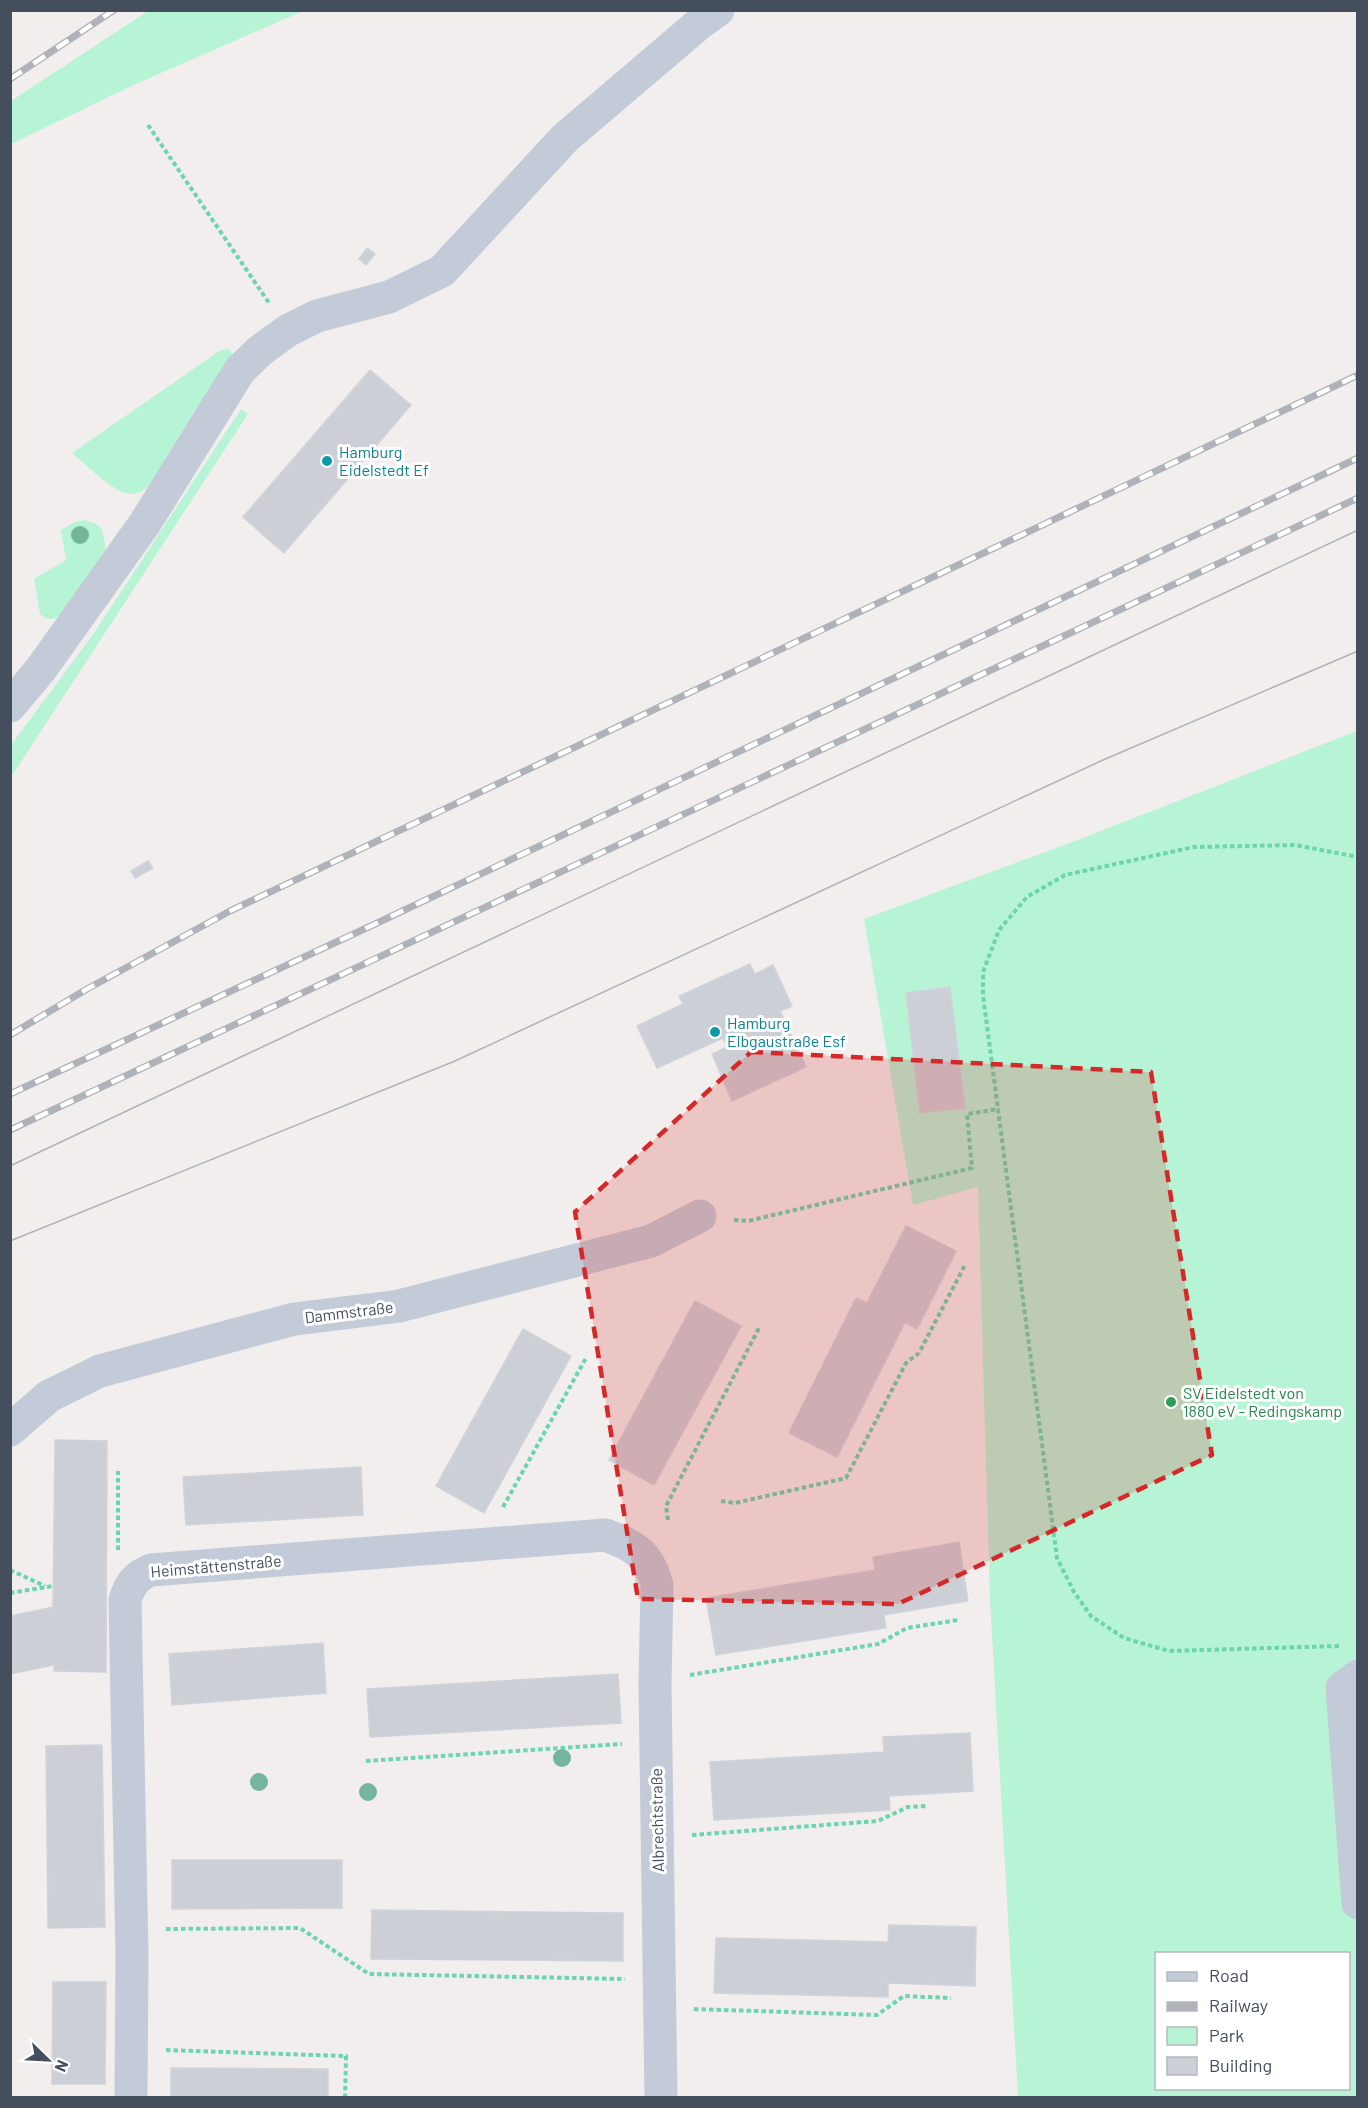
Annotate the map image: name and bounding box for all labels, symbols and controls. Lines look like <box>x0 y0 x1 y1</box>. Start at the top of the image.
place label: Hamburg Eidelstedt Ef <box>339 442 429 479</box>
marker: Hamburg Eidelstedt Ef <box>320 454 334 468</box>
place label: Hamburg Elbgaustraße Esf <box>727 1013 846 1050</box>
marker: Hamburg Elbgaustraße Esf <box>708 1025 722 1039</box>
street label: Dammstraße <box>303 1297 394 1326</box>
place label: SV Eidelstedt von 1880 eV - Redingskamp <box>1183 1383 1342 1420</box>
marker: SV Eidelstedt von 1880 eV - Redingskamp <box>1164 1395 1178 1409</box>
street label: Heimstättenstraße <box>150 1550 282 1581</box>
street label: Albrechtstraße <box>646 1768 667 1872</box>
legend <box>1155 1952 1350 2090</box>
text: Road <box>1209 1964 1249 1986</box>
text: Railway <box>1209 1994 1268 2016</box>
text: Park <box>1209 2024 1244 2046</box>
north arrow <box>18 2030 78 2090</box>
text: Building <box>1209 2054 1272 2076</box>
text: N <box>51 2058 73 2075</box>

